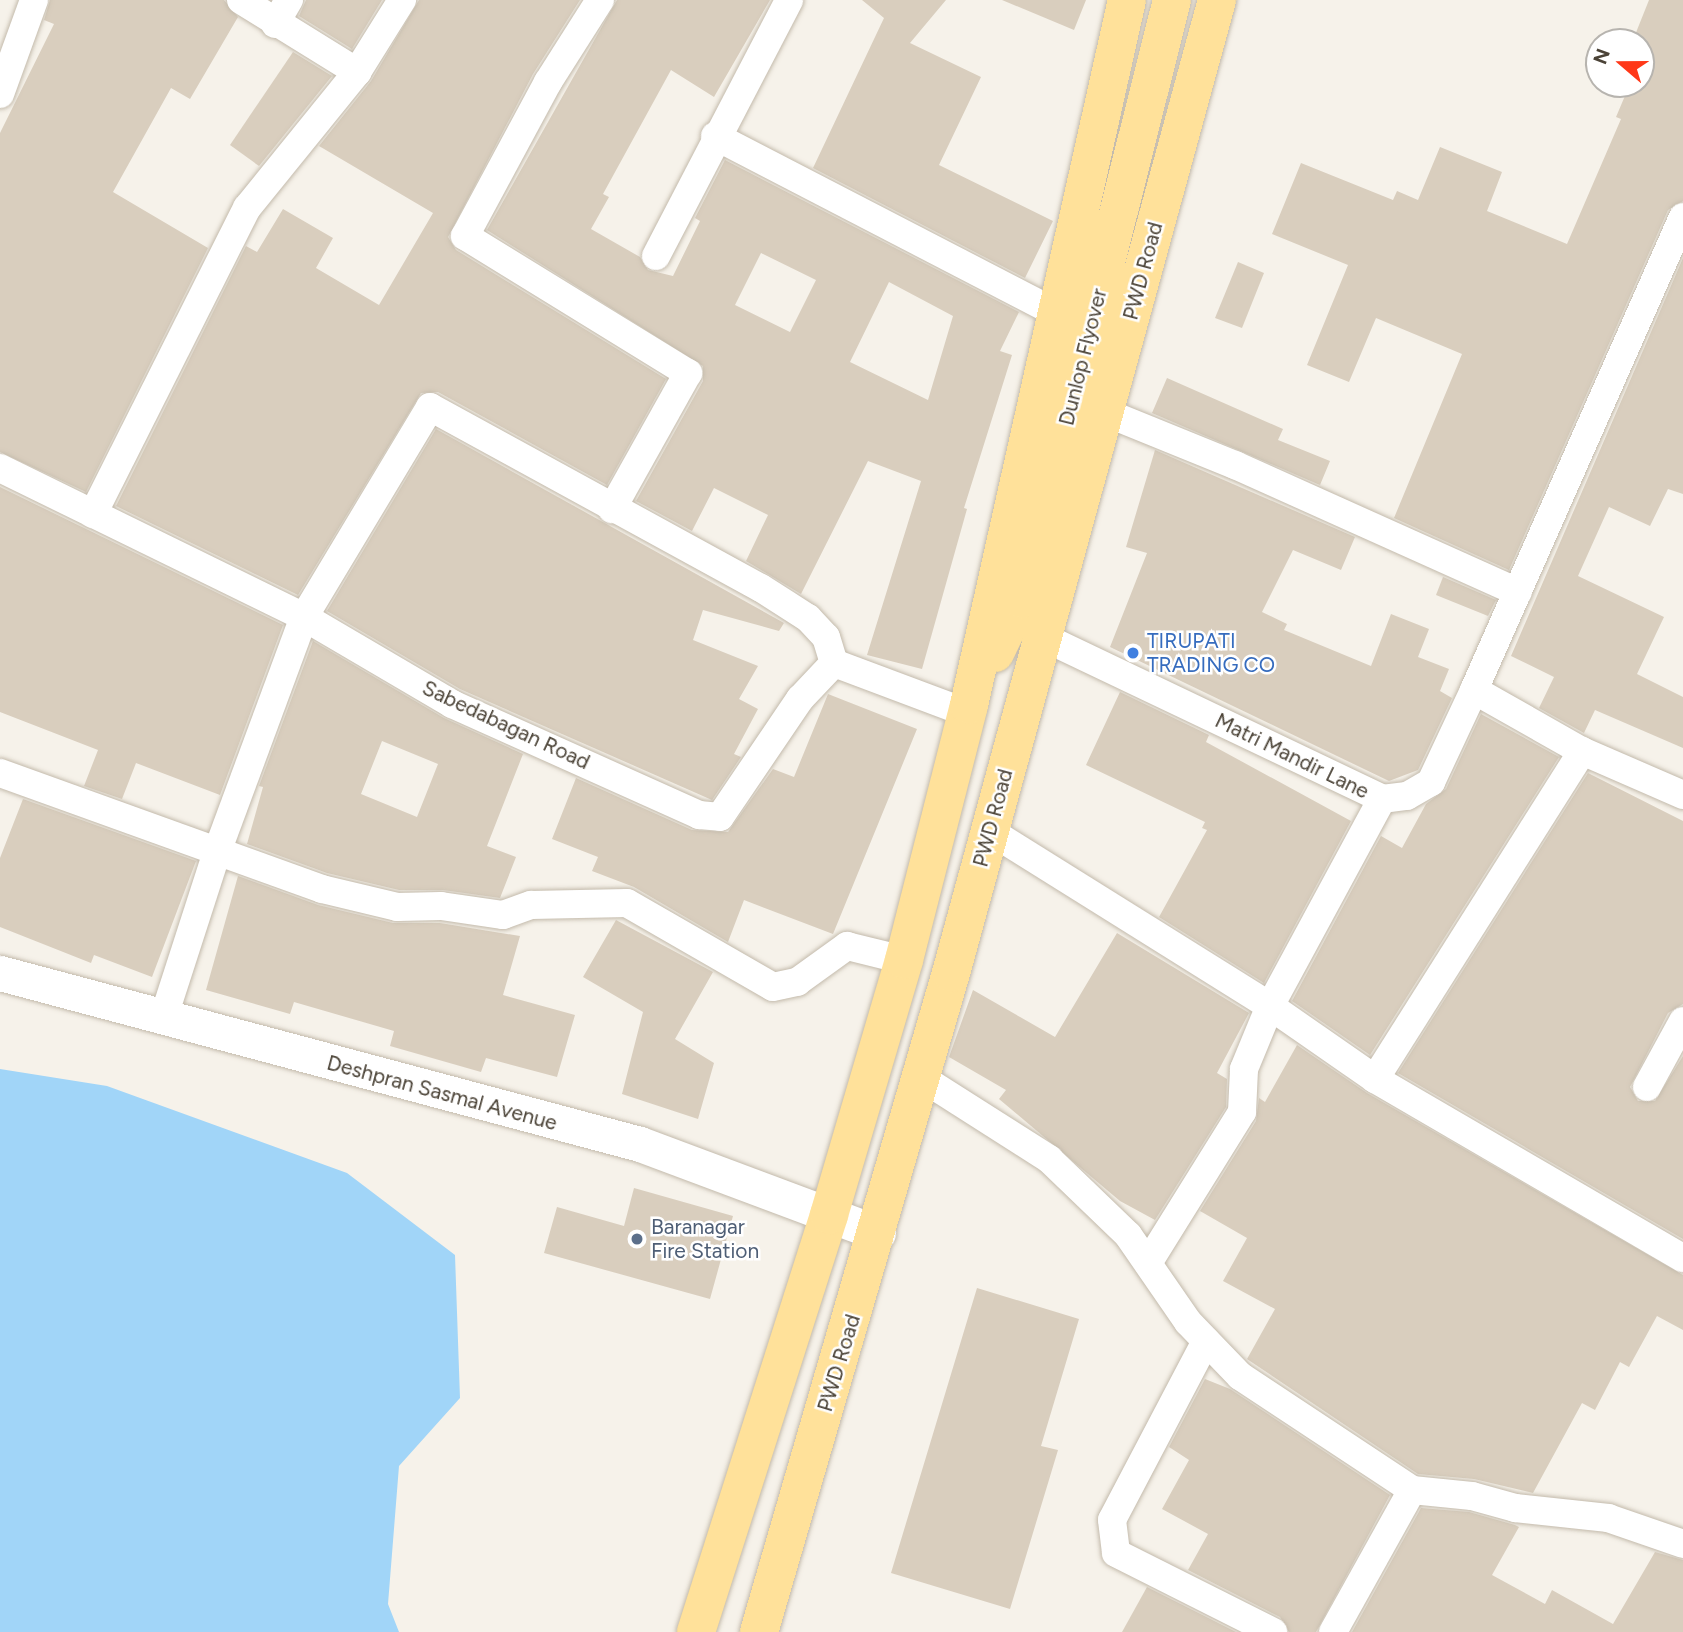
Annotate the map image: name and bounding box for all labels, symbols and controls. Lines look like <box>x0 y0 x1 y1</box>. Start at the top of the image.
north arrow <box>1585 28 1655 98</box>
text: N <box>1588 45 1615 67</box>
street label: PWD Road <box>1118 219 1168 323</box>
street label: Dunlop Flyover <box>1054 286 1112 428</box>
place label: TIRUPATI TRADING CO <box>1147 628 1275 678</box>
marker: TIRUPATI TRADING CO <box>1125 645 1141 661</box>
street label: Sabedabagan Road <box>418 675 594 775</box>
street label: Matri Mandir Lane <box>1211 708 1373 804</box>
street label: PWD Road <box>968 766 1018 870</box>
street label: Deshpran Sasmal Avenue <box>324 1050 560 1136</box>
place label: Baranagar Fire Station <box>651 1214 759 1264</box>
marker: Baranagar Fire Station <box>629 1231 645 1247</box>
street label: PWD Road <box>812 1311 866 1415</box>

